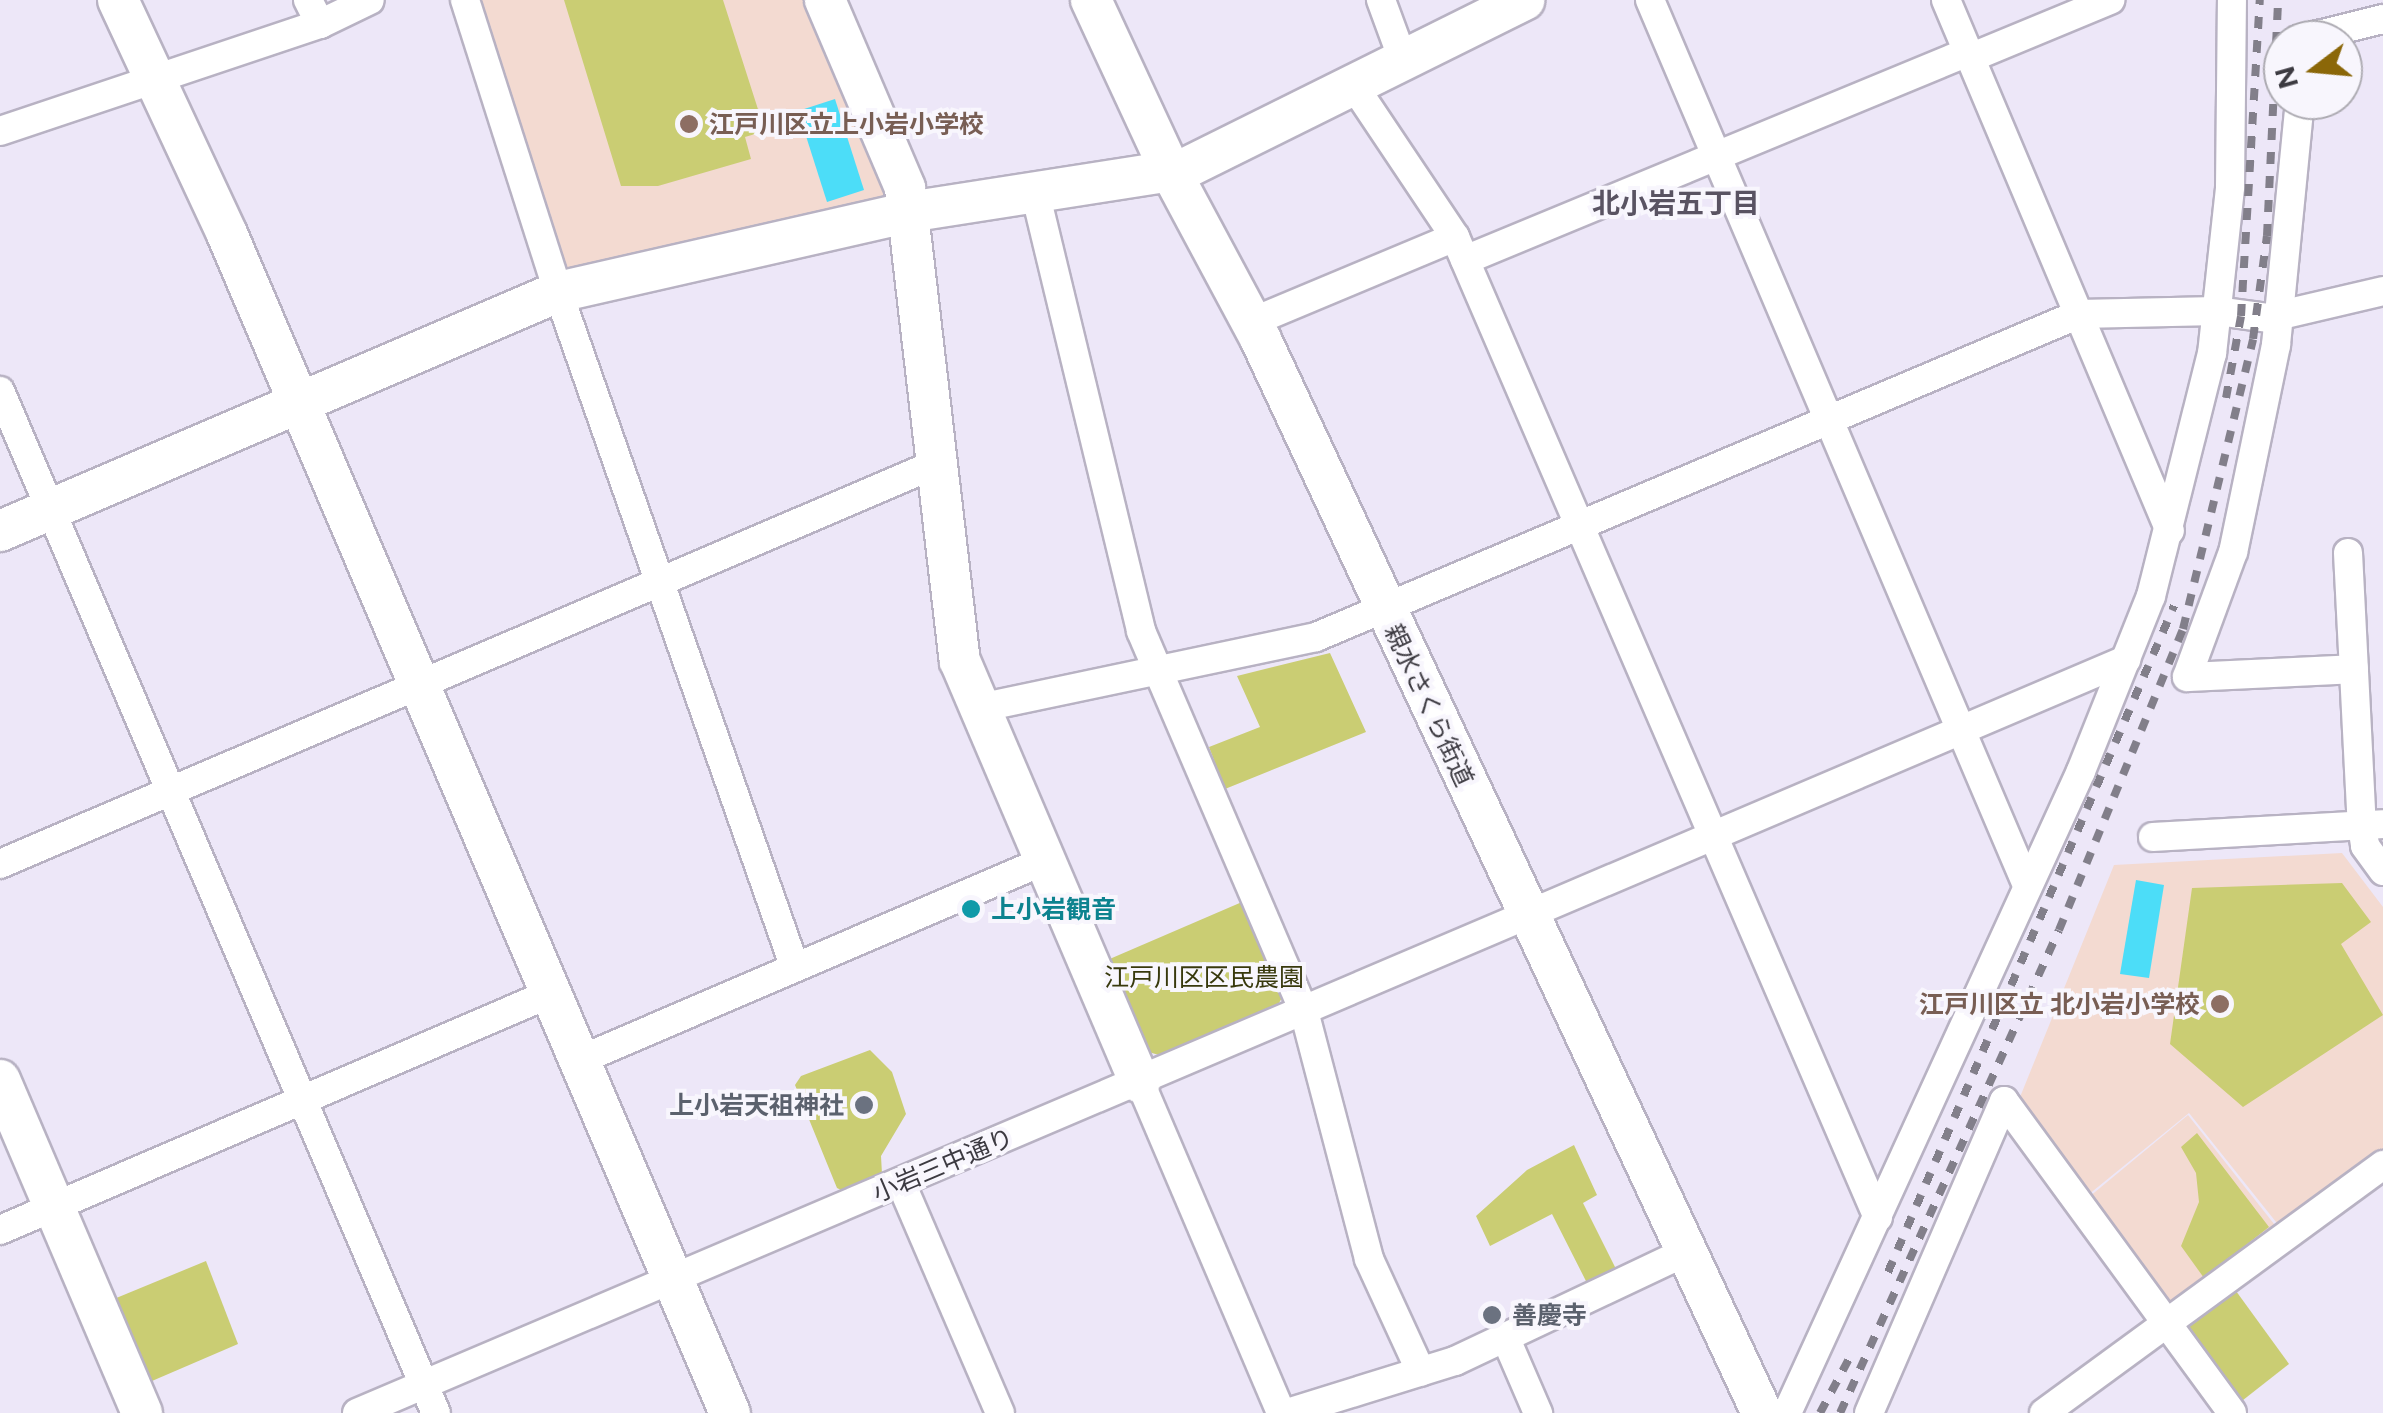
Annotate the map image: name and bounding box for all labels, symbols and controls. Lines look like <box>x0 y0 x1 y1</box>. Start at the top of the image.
north arrow <box>2263 20 2363 120</box>
text: N <box>2267 63 2305 93</box>
place label: 江戸川区立上小岩小学校 <box>709 109 984 139</box>
marker: 江戸川区立上小岩小学校 <box>678 113 700 135</box>
district label: 北小岩五丁目 <box>1592 186 1760 220</box>
street label: 親水さくら街道 <box>1378 619 1480 791</box>
place label: 上小岩観音 <box>991 894 1116 924</box>
marker: 上小岩観音 <box>960 898 982 920</box>
park label: 江戸川区区民農園 <box>1104 962 1304 992</box>
place label: 江戸川区立 北小岩小学校 <box>1919 989 2200 1019</box>
marker: 江戸川区立 北小岩小学校 <box>2209 993 2231 1015</box>
place label: 上小岩天祖神社 <box>669 1090 844 1120</box>
marker: 上小岩天祖神社 <box>853 1094 875 1116</box>
street label: 小岩三中通り <box>868 1122 1018 1208</box>
place label: 善慶寺 <box>1512 1300 1587 1330</box>
marker: 善慶寺 <box>1481 1304 1503 1326</box>

